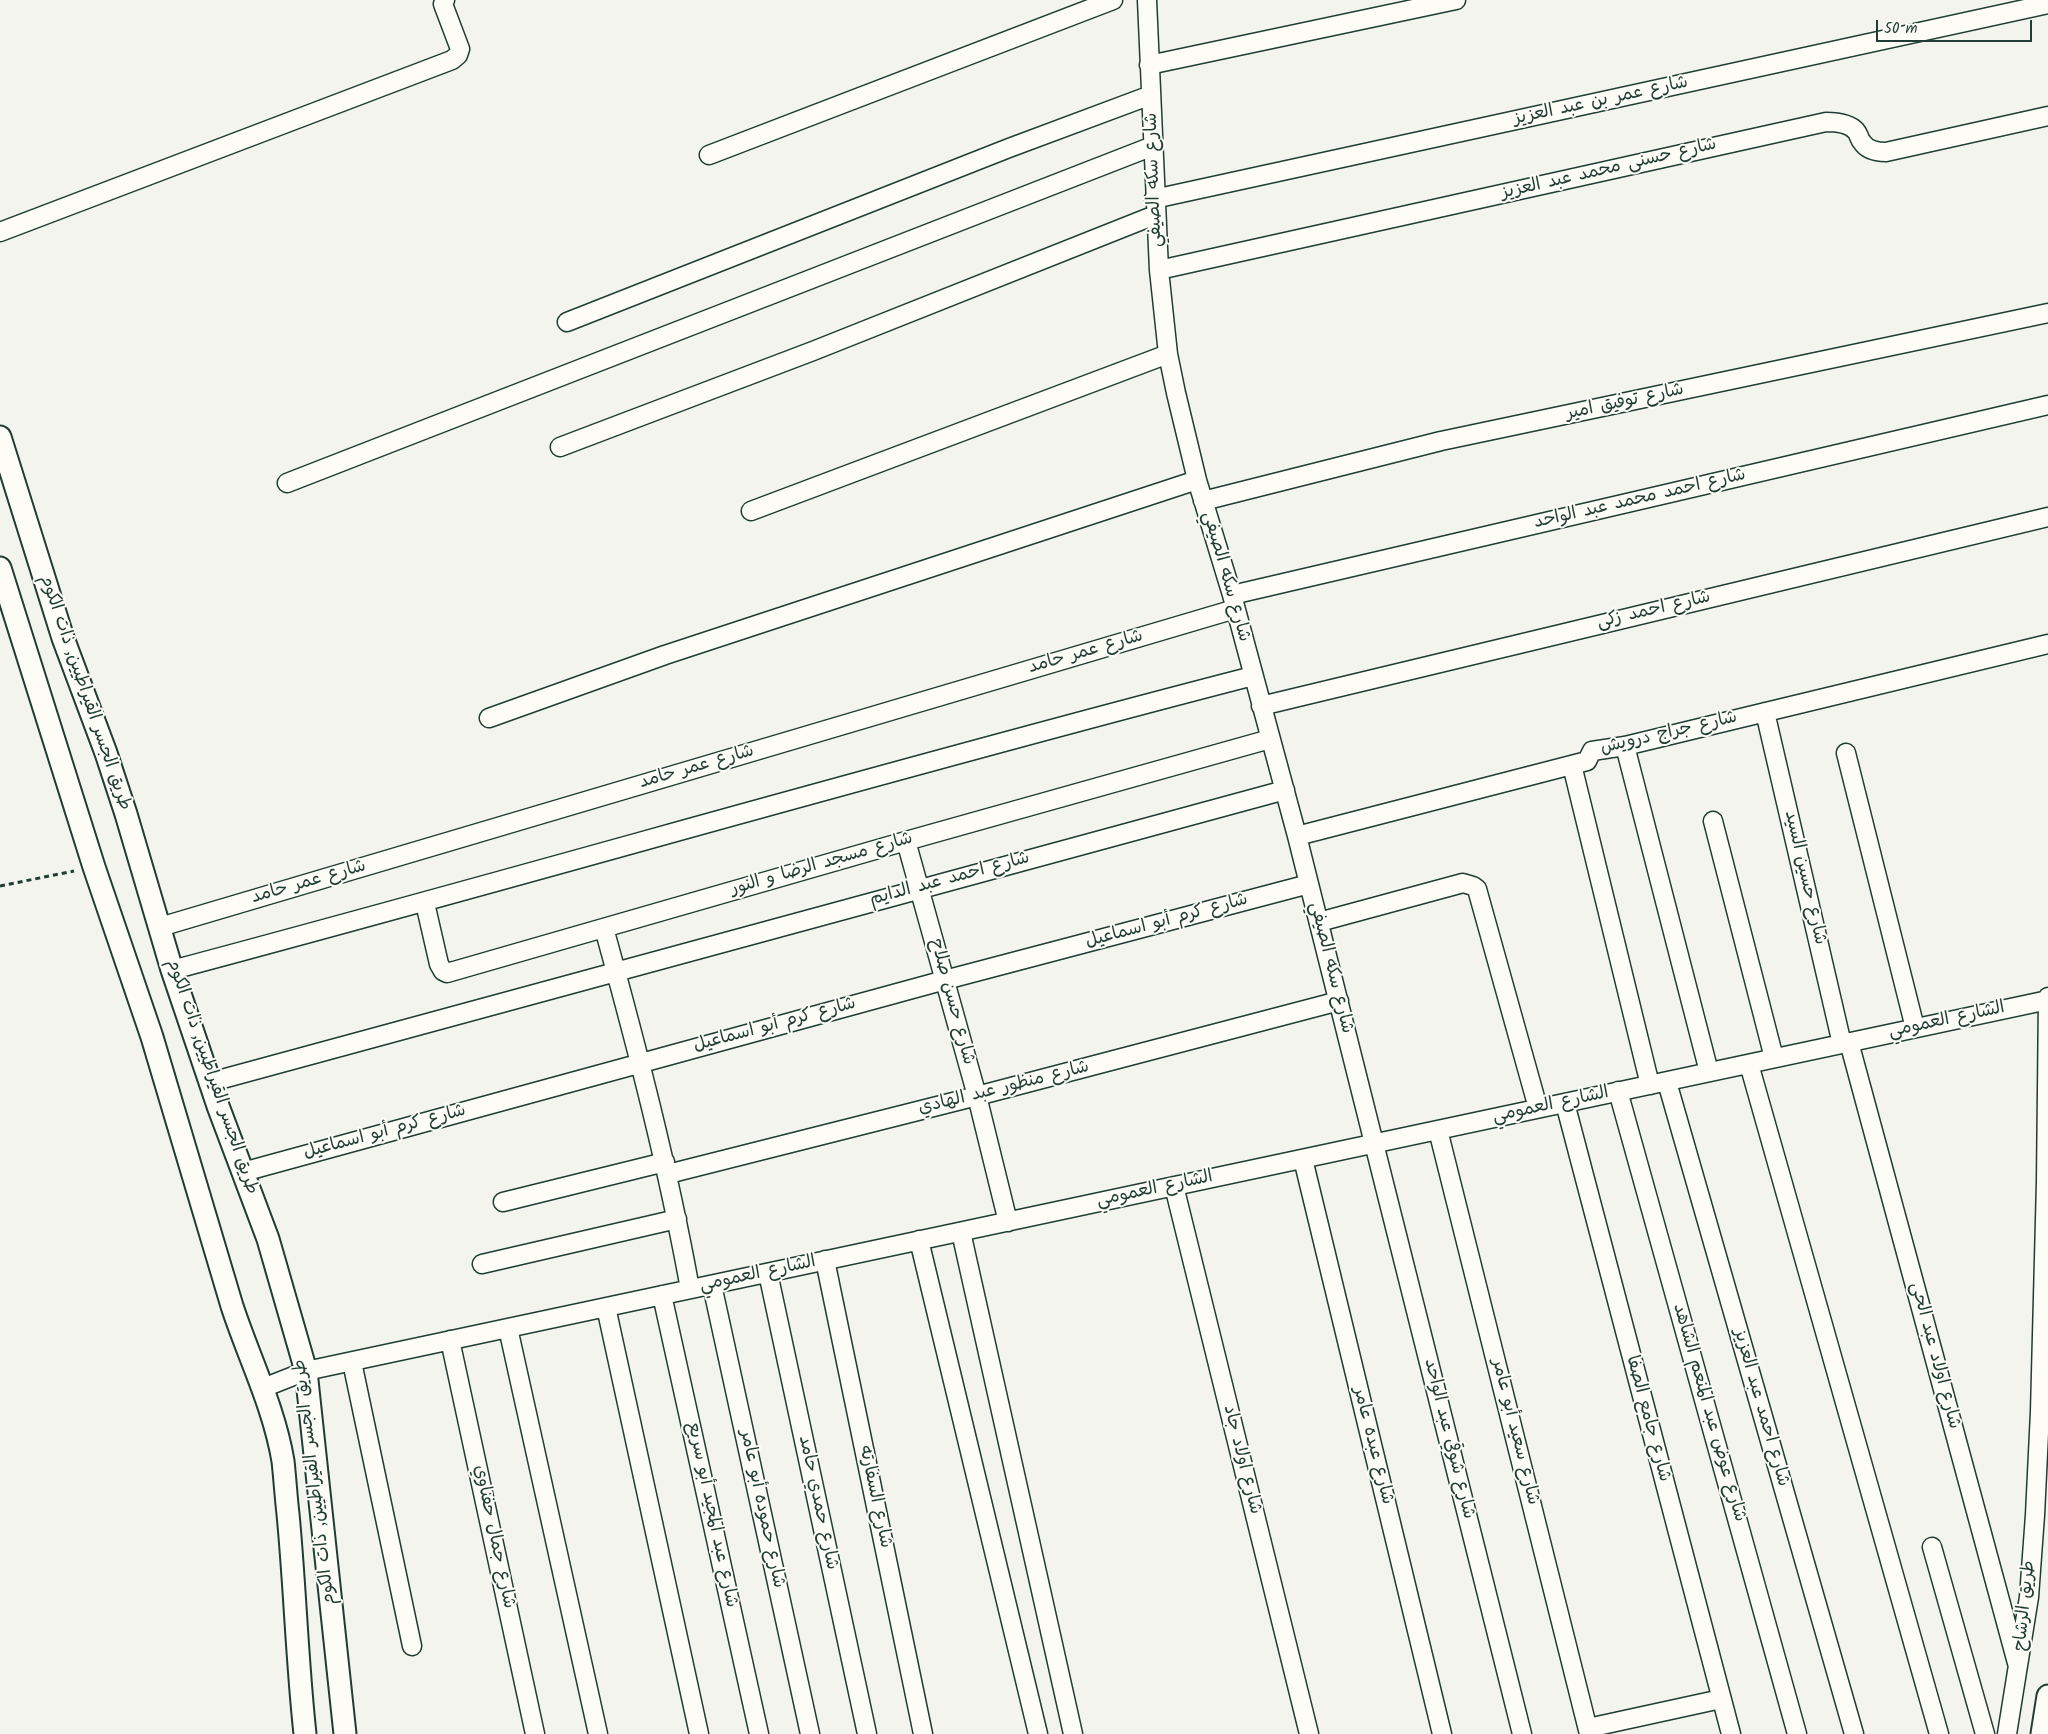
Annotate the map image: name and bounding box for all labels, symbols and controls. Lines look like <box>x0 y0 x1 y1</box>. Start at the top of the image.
scale bar <box>1878 10 2034 42</box>
text: 50 m <box>1884 17 1918 41</box>
street label: شارع عمر بن عبد العزيز <box>1512 73 1690 131</box>
street label: شارع سكه الصيفي <box>1142 112 1168 248</box>
street label: شارع حسنى محمد عبد العزيز <box>1499 135 1719 205</box>
street label: شارع توفيق امير <box>1564 380 1686 426</box>
street label: شارع احمد محمد عبد الواحد <box>1532 465 1748 535</box>
street label: شارع سكه الصيفي <box>1196 509 1254 645</box>
street label: طريق الجسر القيراطيين, ذات الكوم <box>33 572 135 814</box>
street label: شارع احمد زكى <box>1595 587 1713 635</box>
street label: شارع عمر حامد <box>1026 626 1146 680</box>
street label: شارع جراج درويش <box>1599 708 1739 760</box>
street label: شارع عمر حامد <box>637 741 757 795</box>
street label: شارع حسين السيد <box>1778 809 1830 947</box>
street label: شارع مسجد الرضا و النور <box>729 829 915 901</box>
street label: شارع احمد عبد الدايم <box>868 848 1032 912</box>
street label: شارع عمر حامد <box>249 856 369 910</box>
street label: شارع كرم أبو اسماعيل <box>1083 890 1251 954</box>
street label: شارع سكه الصيفي <box>1303 900 1357 1036</box>
street label: شارع حسن صلاح <box>924 936 978 1068</box>
street label: طريق الجسر القيراطيين, ذات الكوم <box>160 956 262 1198</box>
street label: شارع كرم أبو اسماعيل <box>691 994 859 1058</box>
street label: الشارع العمومي <box>1887 998 2007 1044</box>
street label: شارع منظور عبد الهادي <box>916 1057 1092 1121</box>
street label: الشارع العمومي <box>1491 1083 1611 1129</box>
street label: شارع كرم أبو اسماعيل <box>301 1101 469 1165</box>
street label: الشارع العمومي <box>1095 1167 1215 1213</box>
street label: الشارع العمومي <box>698 1252 818 1298</box>
street label: شارع اولاد عبد الحى <box>1904 1280 1964 1432</box>
street label: شارع عوض عبد المنعم الشاهد <box>1667 1302 1749 1524</box>
street label: شارع احمد عبد العزيز <box>1727 1327 1793 1489</box>
street label: شارع جامع الصفا <box>1620 1353 1674 1485</box>
street label: شارع شوقي عبد الواحد <box>1418 1357 1478 1521</box>
street label: شارع سعيد أبو عامر <box>1485 1357 1543 1507</box>
street label: طريق الجسر القيراطيين, ذات الكوم <box>290 1358 342 1606</box>
street label: شارع عبده عامر <box>1347 1385 1397 1507</box>
street label: شارع اولاد جاد <box>1217 1403 1265 1517</box>
street label: شارع عبد المجيد أبو سريع <box>681 1420 741 1610</box>
street label: شارع حموده أبو عامر <box>734 1428 788 1590</box>
street label: شارع حمدي حامد <box>792 1434 842 1572</box>
street label: شارع السفارته <box>853 1444 895 1550</box>
street label: شارع جمال حفناوي <box>467 1463 519 1611</box>
street label: طريق الرشاح <box>2011 1560 2041 1652</box>

